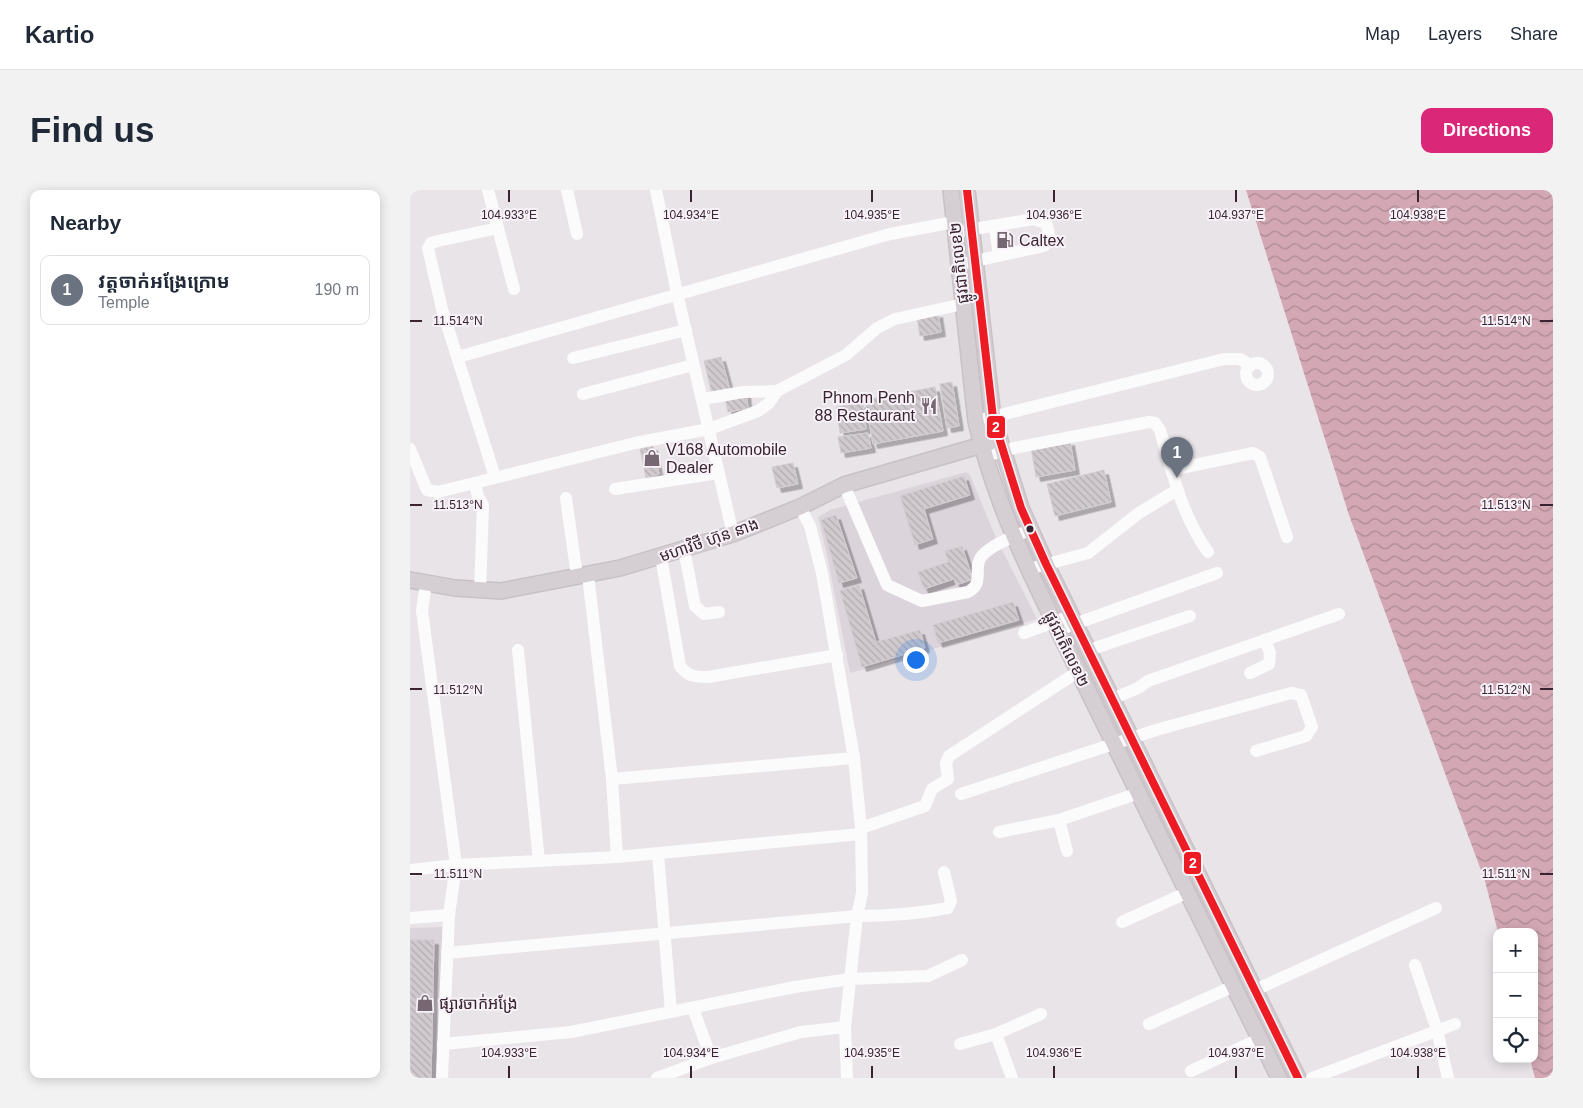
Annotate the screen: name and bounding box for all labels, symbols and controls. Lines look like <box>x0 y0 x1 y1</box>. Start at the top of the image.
text: Kartio <box>25 21 94 48</box>
text: Map <box>1365 24 1400 44</box>
text: Layers <box>1428 24 1482 44</box>
text: Share <box>1510 24 1558 44</box>
button: Directions <box>1421 108 1553 153</box>
text: Find us <box>30 110 154 149</box>
text: 104.933°E <box>481 208 537 222</box>
text: 104.934°E <box>663 208 719 222</box>
text: 104.935°E <box>844 208 900 222</box>
text: 104.936°E <box>1026 208 1082 222</box>
text: 104.937°E <box>1208 208 1264 222</box>
text: 104.938°E <box>1390 208 1446 222</box>
text: Nearby <box>50 211 121 234</box>
street label: ផ្លូវជាតិលេខ២ <box>946 221 977 305</box>
fuel station icon: Caltex <box>995 230 1015 250</box>
place label: Caltex <box>1019 232 1064 249</box>
text: វត្តចាក់អង្រែក្រោម <box>98 271 230 292</box>
text: 1 <box>63 281 71 298</box>
text: 190 m <box>315 281 359 298</box>
text: Temple <box>98 294 150 311</box>
text: 11.514°N <box>433 314 483 328</box>
text: 11.514°N <box>1481 314 1531 328</box>
place label: Phnom Penh 88 Restaurant <box>814 389 916 424</box>
restaurant icon: Phnom Penh 88 Restaurant <box>919 396 939 416</box>
line badge: 2 <box>986 415 1006 439</box>
text: 2 <box>992 419 1000 435</box>
pin: 1 <box>1161 437 1193 478</box>
place label: V168 Automobile Dealer <box>666 441 787 476</box>
shop icon: V168 Automobile Dealer <box>642 448 662 468</box>
text: 11.513°N <box>433 498 483 512</box>
text: 11.513°N <box>1481 498 1531 512</box>
street label: មហាវិថី ហ៊ុន នាង <box>656 513 762 567</box>
unlabelled marker <box>1025 524 1035 534</box>
street label: ផ្លូវជាតិលេខ២ <box>1036 608 1093 692</box>
your location <box>903 647 929 673</box>
text: 11.512°N <box>433 683 483 697</box>
text: 11.512°N <box>1481 683 1531 697</box>
line badge: 2 <box>1183 851 1202 875</box>
text: 2 <box>1189 855 1197 871</box>
text: 11.511°N <box>434 867 482 881</box>
text: 11.511°N <box>1482 867 1530 881</box>
map controls <box>1493 928 1538 1063</box>
button: + <box>1493 928 1538 973</box>
button: − <box>1493 973 1538 1018</box>
shop icon: ផ្សារចាក់អង្រែ <box>415 993 435 1013</box>
place label: ផ្សារចាក់អង្រែ <box>439 993 518 1013</box>
button: locate <box>1493 1018 1538 1063</box>
text: 104.933°E <box>481 1046 537 1060</box>
text: 104.934°E <box>663 1046 719 1060</box>
text: 104.935°E <box>844 1046 900 1060</box>
text: 104.936°E <box>1026 1046 1082 1060</box>
text: 104.937°E <box>1208 1046 1264 1060</box>
text: 104.938°E <box>1390 1046 1446 1060</box>

